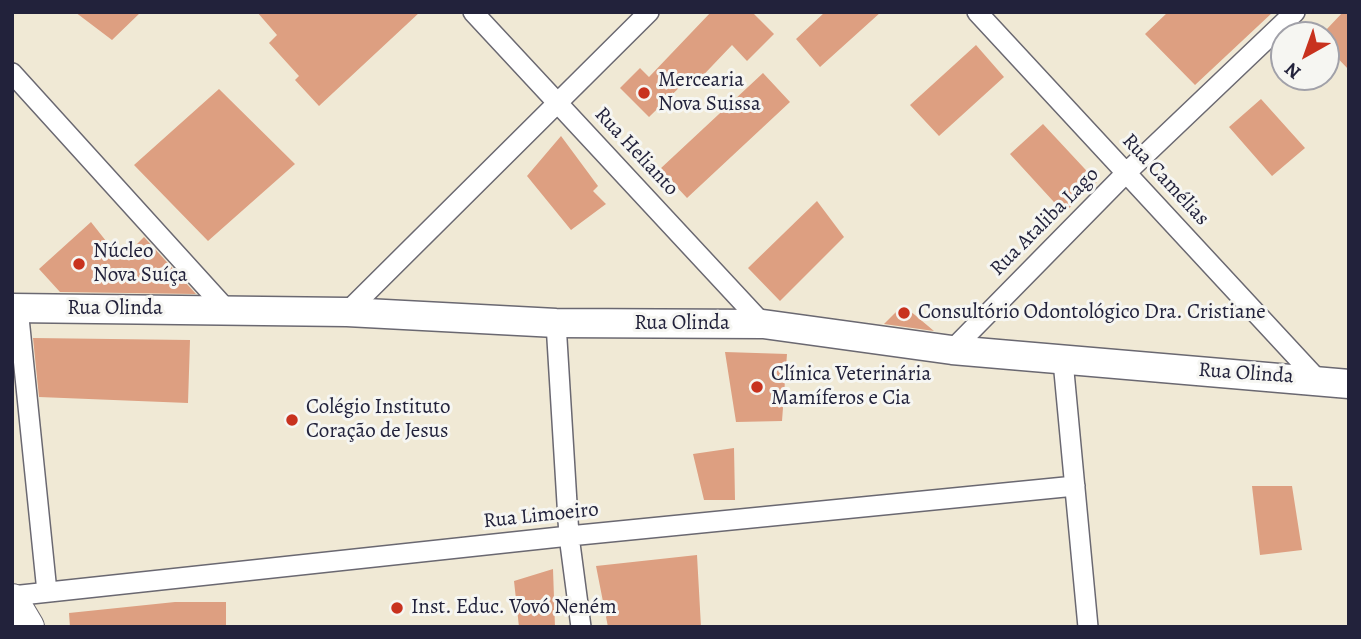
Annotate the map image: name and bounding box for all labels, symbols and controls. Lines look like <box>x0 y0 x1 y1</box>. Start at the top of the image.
north arrow <box>1270 21 1340 91</box>
text: N <box>1279 56 1306 85</box>
place label: Mercearia Nova Suissa <box>658 68 761 118</box>
marker: Mercearia Nova Suissa <box>636 85 652 101</box>
street label: Rua Helianto <box>589 102 683 202</box>
street label: Rua Camélias <box>1116 129 1214 231</box>
street label: Rua Ataliba Lago <box>985 162 1105 282</box>
place label: Núcleo Nova Suíça <box>93 239 188 289</box>
marker: Núcleo Nova Suíça <box>71 256 87 272</box>
street label: Rua Olinda <box>67 296 163 322</box>
place label: Consultório Odontológico Dra. Cristiane <box>918 300 1266 326</box>
marker: Consultório Odontológico Dra. Cristiane <box>896 305 912 321</box>
street label: Rua Olinda <box>634 311 730 337</box>
street label: Rua Olinda <box>1197 358 1295 390</box>
place label: Clínica Veterinária Mamíferos e Cia <box>771 362 931 412</box>
marker: Clínica Veterinária Mamíferos e Cia <box>749 379 765 395</box>
place label: Colégio Instituto Coração de Jesus <box>306 395 450 445</box>
marker: Colégio Instituto Coração de Jesus <box>284 412 300 428</box>
street label: Rua Limoeiro <box>482 497 600 535</box>
place label: Inst. Educ. Vovó Neném <box>411 595 617 621</box>
marker: Inst. Educ. Vovó Neném <box>389 600 405 616</box>

